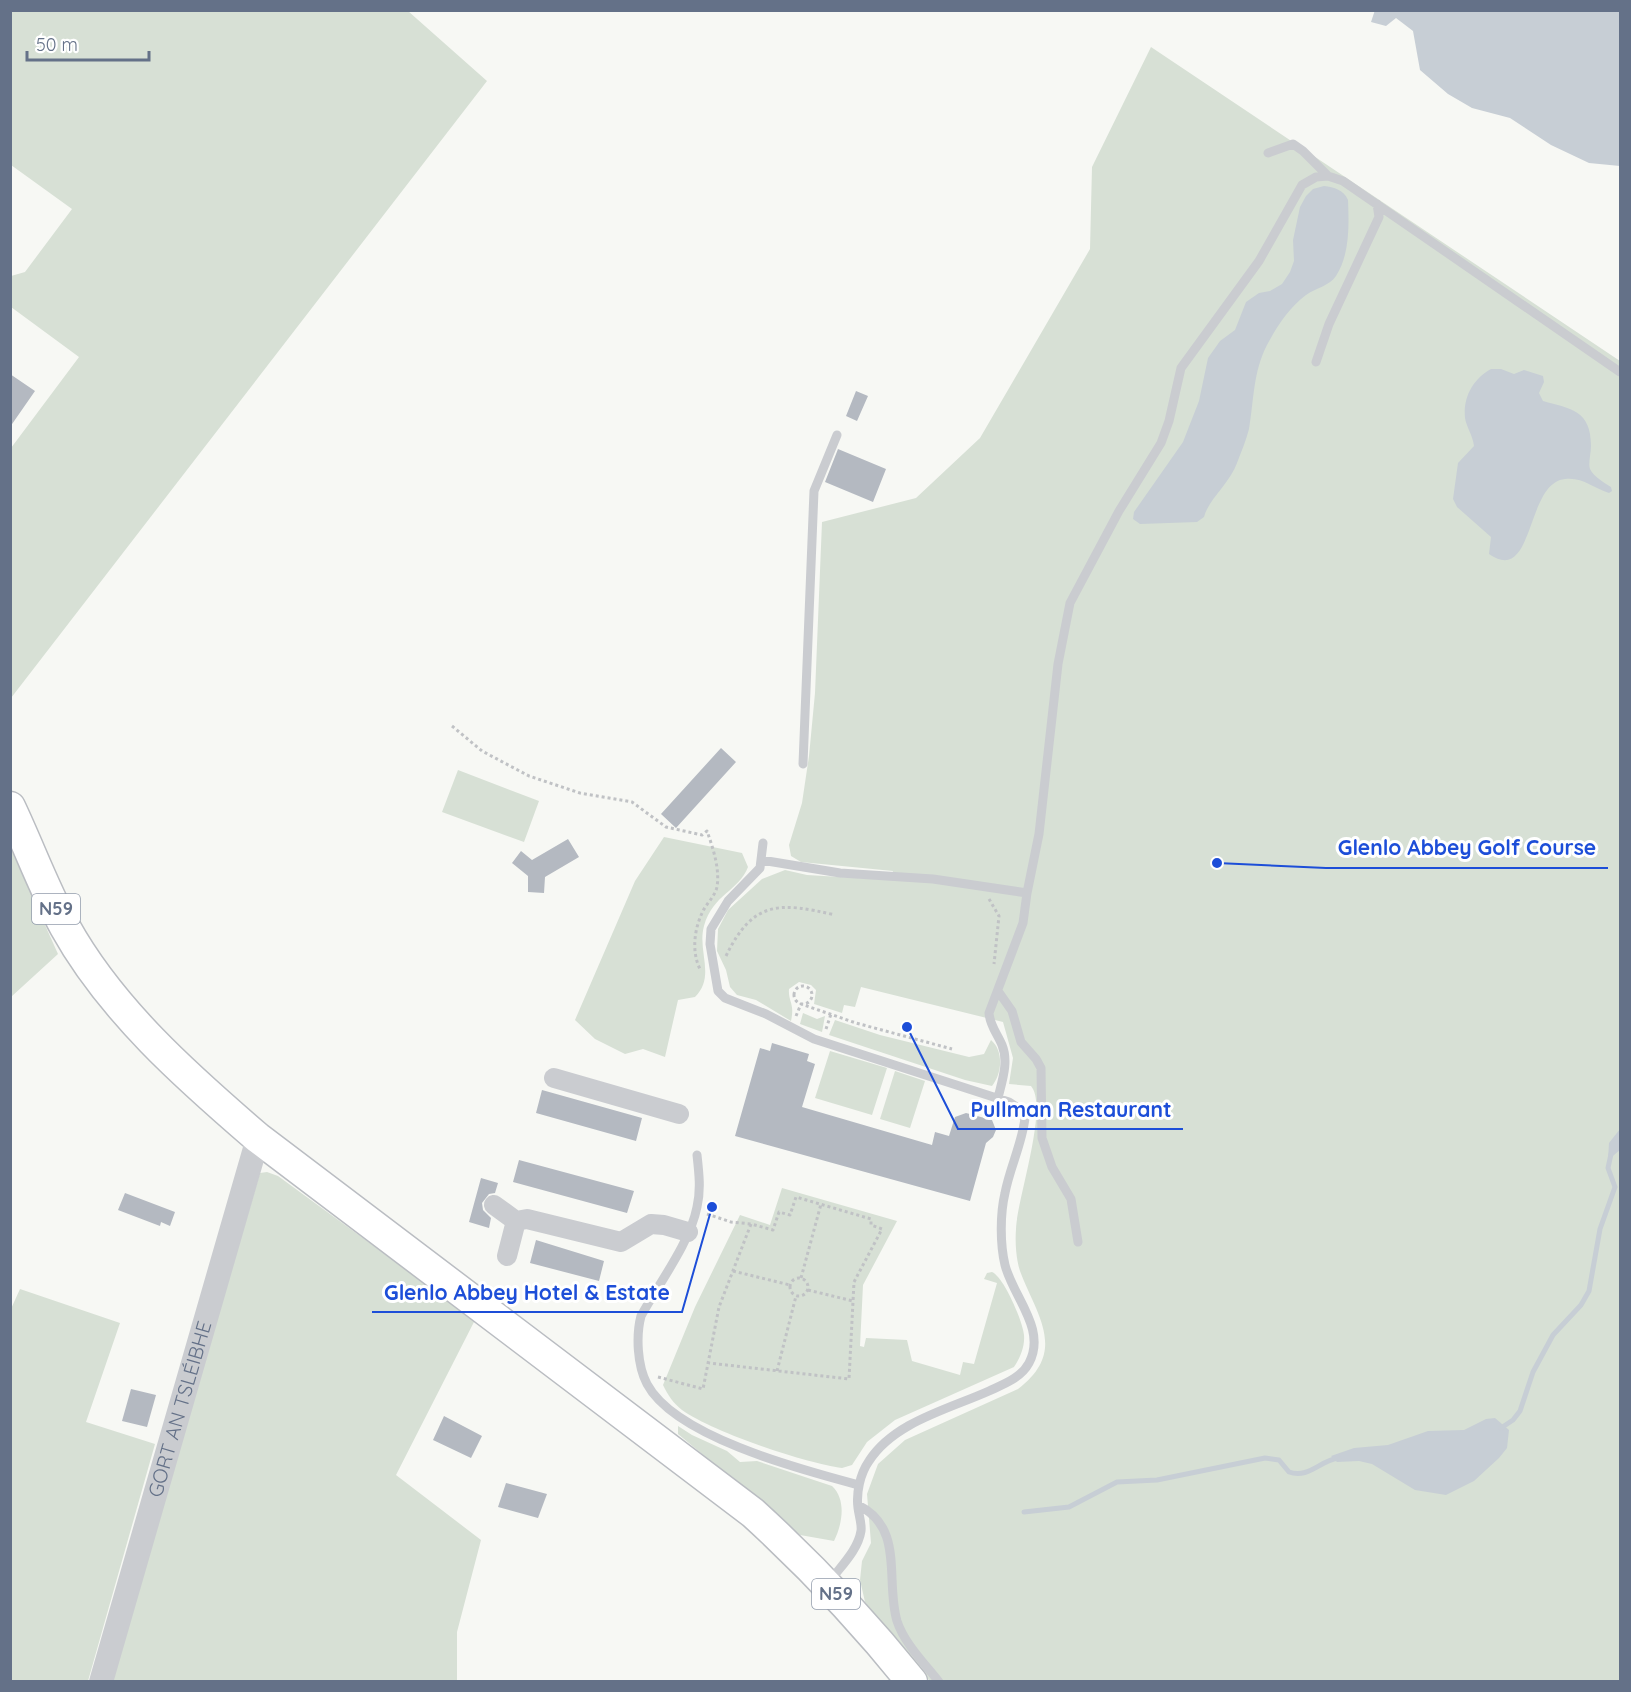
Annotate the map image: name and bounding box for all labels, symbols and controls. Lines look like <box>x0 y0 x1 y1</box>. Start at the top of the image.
scale bar <box>27 24 148 62</box>
text: 50 m <box>36 33 78 56</box>
callout: Glenlo Abbey Golf Course <box>1326 829 1608 868</box>
text: Glenlo Abbey Golf Course <box>1338 834 1596 860</box>
road number: N59 <box>32 894 80 924</box>
callout: Pullman Restaurant <box>958 1090 1183 1129</box>
text: Pullman Restaurant <box>970 1096 1172 1122</box>
callout: Glenlo Abbey Hotel & Estate <box>372 1273 682 1312</box>
text: Glenlo Abbey Hotel & Estate <box>384 1279 670 1305</box>
street label: GORT AN TSLÉIBHE <box>142 1318 217 1500</box>
road number: N59 <box>812 1579 860 1609</box>

